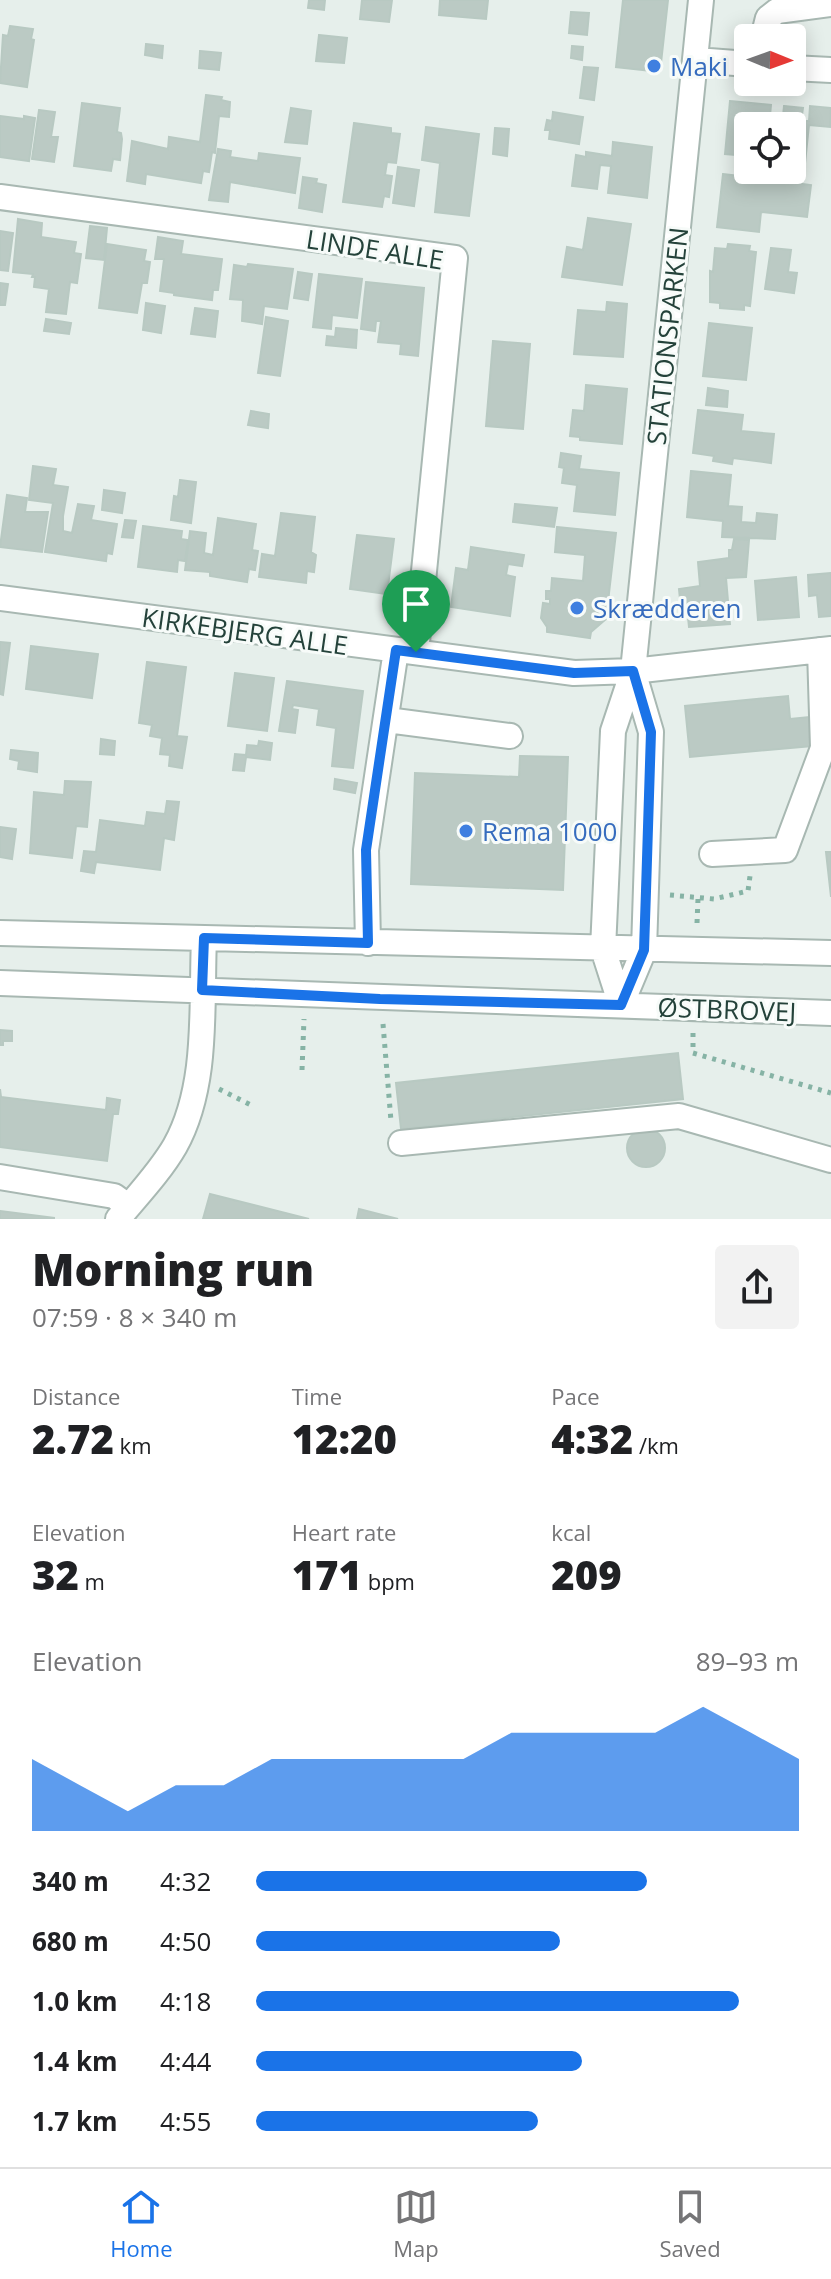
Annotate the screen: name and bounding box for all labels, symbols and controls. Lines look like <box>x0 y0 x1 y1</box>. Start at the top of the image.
north arrow <box>734 24 806 96</box>
map controls <box>734 24 806 184</box>
place label: Maki <box>670 48 728 84</box>
marker: Maki <box>645 57 663 75</box>
button: locate <box>734 112 806 184</box>
street label: LINDE ALLE <box>304 220 446 278</box>
street label: STATIONSPARKEN <box>638 225 696 447</box>
pin <box>382 570 450 652</box>
icon: arrive <box>394 582 438 626</box>
place label: Skrædderen <box>593 590 742 626</box>
street label: KIRKEBJERG ALLE <box>140 599 350 663</box>
marker: Skrædderen <box>568 599 586 617</box>
place label: Rema 1000 <box>482 813 617 849</box>
marker: Rema 1000 <box>457 822 475 840</box>
street label: ØSTBROVEJ <box>657 989 797 1029</box>
text: Morning run <box>32 1239 314 1299</box>
button: share <box>715 1245 799 1329</box>
text: 07:59 · 8 × 340 m <box>32 1299 237 1335</box>
text: Distance <box>32 1381 120 1411</box>
text: Time <box>292 1381 342 1411</box>
text: Pace <box>551 1381 600 1411</box>
text: 2.72 <box>32 1411 114 1466</box>
text: 12:20 <box>292 1411 397 1466</box>
text: 4:32 <box>551 1411 633 1466</box>
text: km <box>114 1430 152 1460</box>
text: /km <box>633 1430 679 1460</box>
text: Elevation <box>32 1517 125 1547</box>
text: Heart rate <box>292 1517 396 1547</box>
text: kcal <box>551 1517 591 1547</box>
text: 32 <box>32 1547 79 1602</box>
text: 171 <box>292 1547 362 1602</box>
text: 209 <box>551 1547 622 1602</box>
text: m <box>79 1566 105 1596</box>
text: bpm <box>362 1566 415 1596</box>
text: Elevation <box>32 1643 142 1679</box>
text: 89–93 m <box>696 1643 799 1679</box>
text: 340 m <box>32 1863 109 1899</box>
text: 4:32 <box>160 1863 211 1899</box>
text: 680 m <box>32 1923 109 1959</box>
text: 4:50 <box>160 1923 211 1959</box>
text: 1.0 km <box>32 1983 118 2019</box>
text: 4:18 <box>160 1983 211 2019</box>
text: 1.4 km <box>32 2043 118 2079</box>
text: 4:44 <box>160 2043 211 2079</box>
text: 1.7 km <box>32 2103 118 2139</box>
text: 4:55 <box>160 2103 211 2139</box>
tab: Home <box>110 2185 173 2263</box>
tab: Map <box>393 2185 439 2263</box>
tab: Saved <box>660 2185 721 2263</box>

